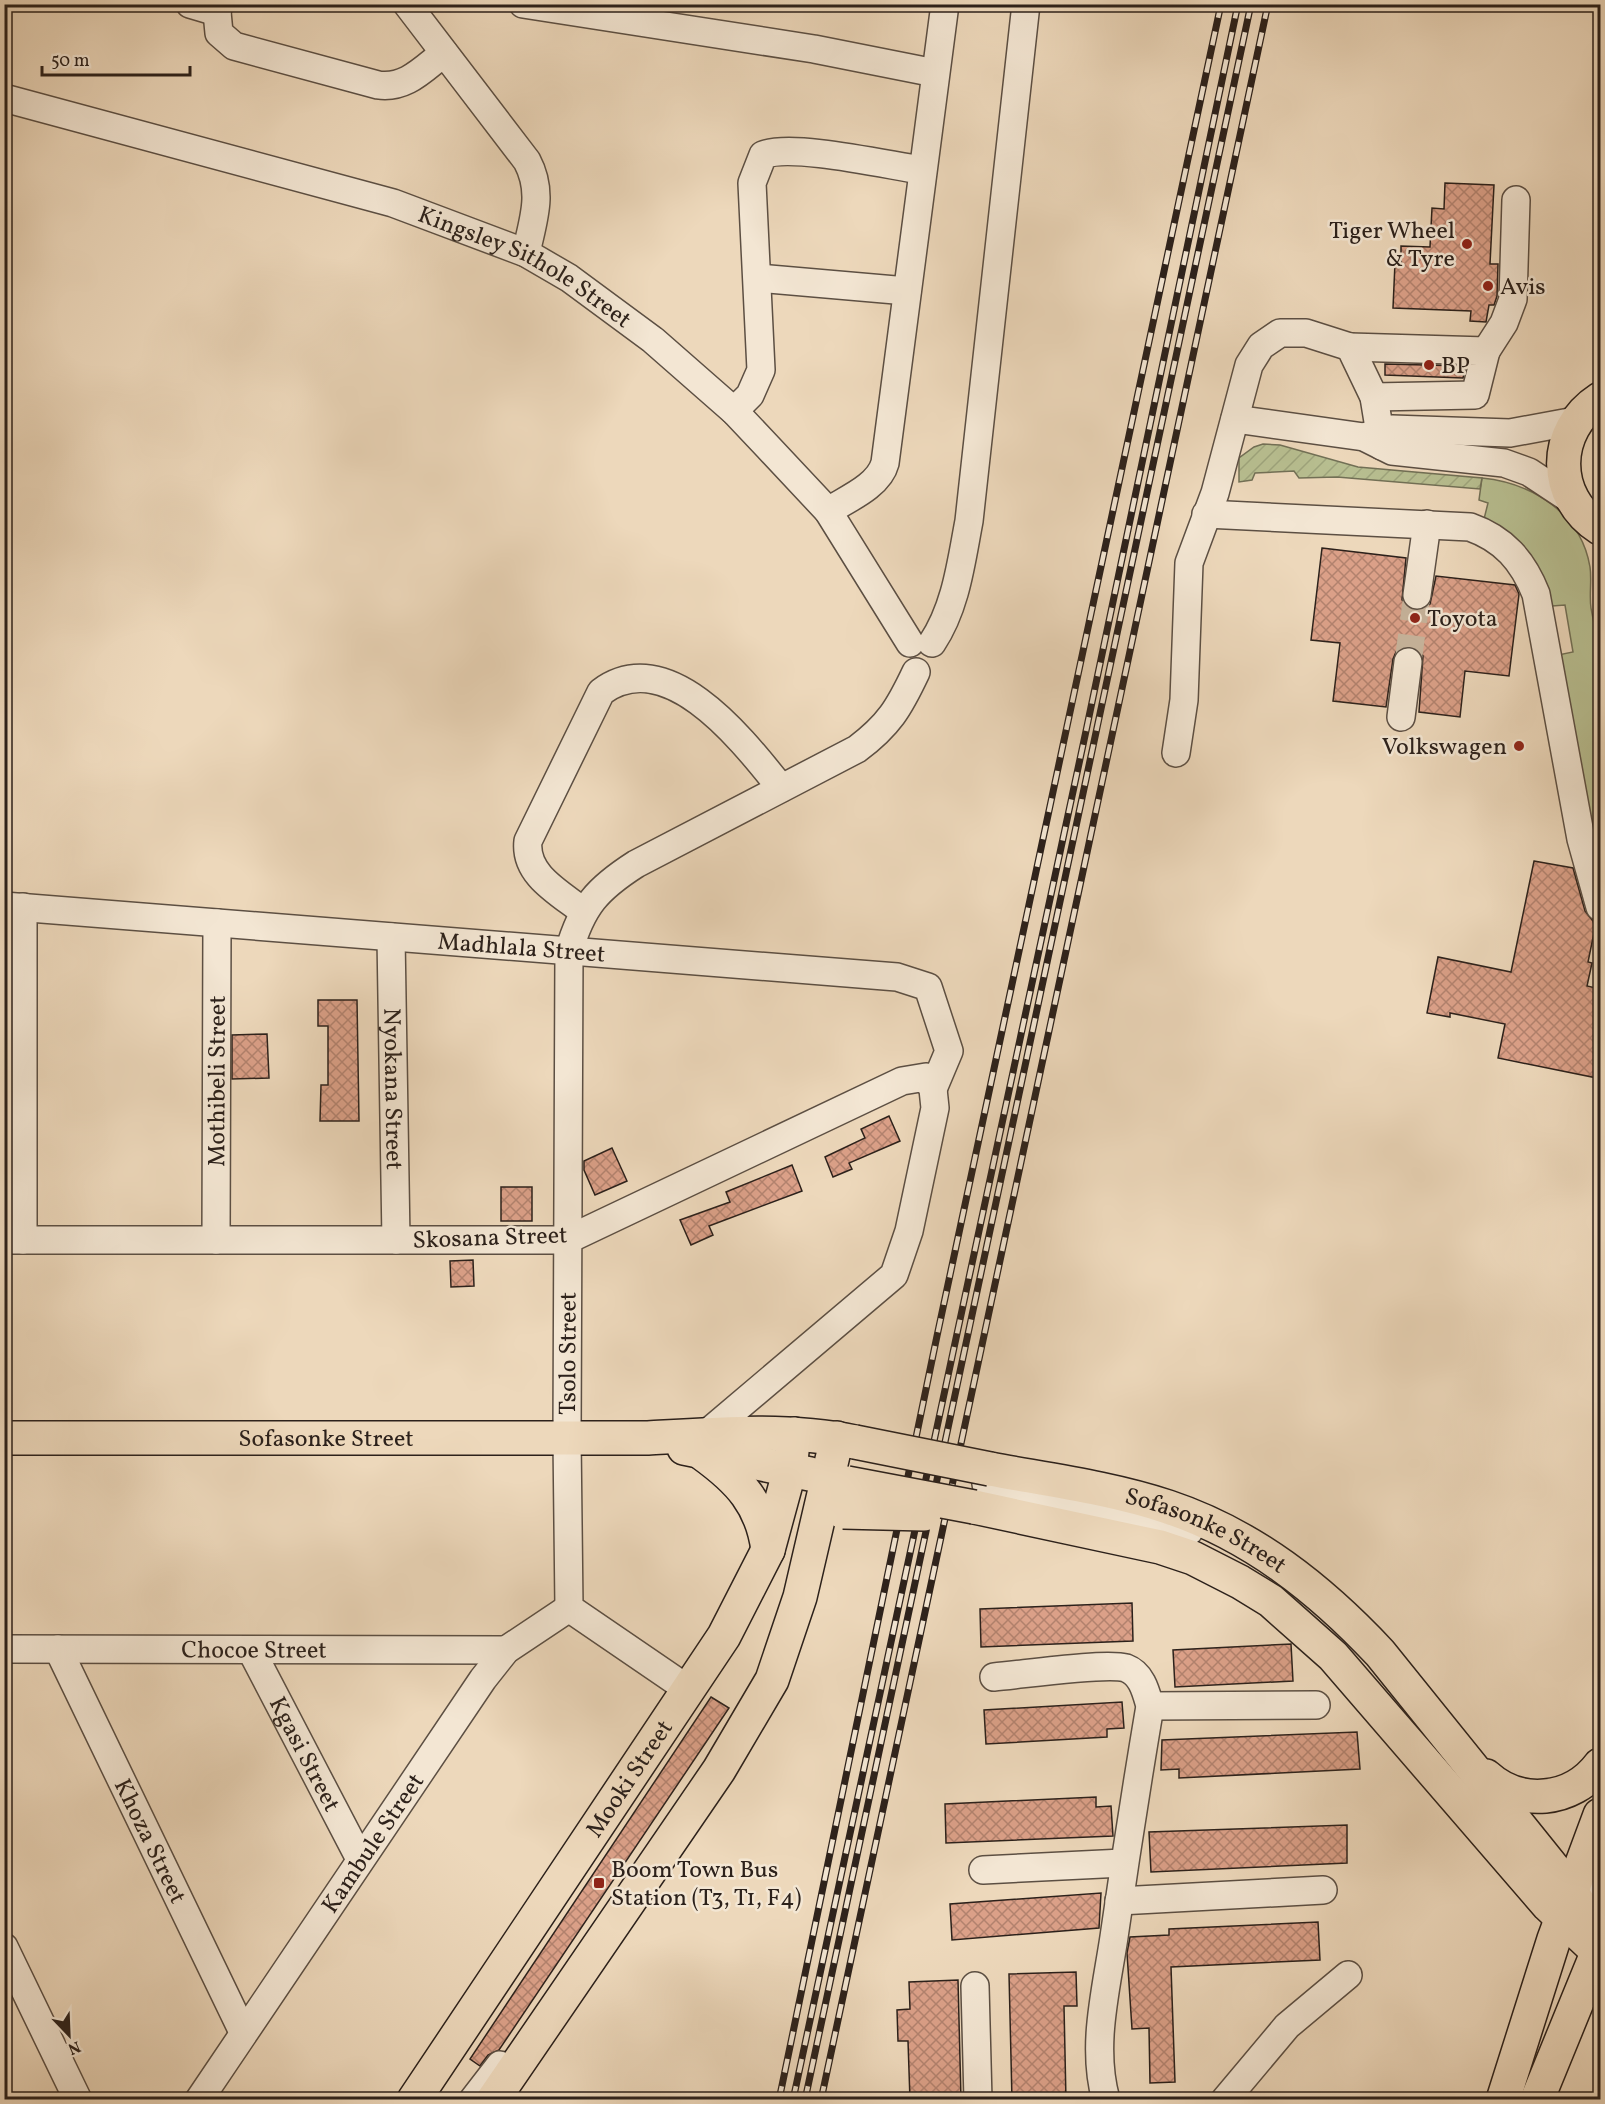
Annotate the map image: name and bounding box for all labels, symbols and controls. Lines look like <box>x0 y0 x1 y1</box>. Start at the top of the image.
scale bar <box>42 39 190 77</box>
text: 50 m <box>51 49 90 74</box>
street label: Kingsley Sithole Street <box>413 199 638 337</box>
place label: Tiger Wheel & Tyre <box>1329 215 1455 277</box>
marker: Tiger Wheel & Tyre <box>1460 237 1474 251</box>
place label: Avis <box>1500 271 1546 305</box>
marker: Avis <box>1481 279 1495 293</box>
place label: BP <box>1441 350 1470 384</box>
marker: BP <box>1422 358 1436 372</box>
place label: Toyota <box>1427 603 1498 637</box>
marker: Toyota <box>1408 611 1422 625</box>
place label: Volkswagen <box>1382 731 1507 765</box>
marker: Volkswagen <box>1512 739 1526 753</box>
street label: Madhlala Street <box>436 926 606 973</box>
street label: Mothibeli Street <box>201 995 236 1167</box>
street label: Nyokana Street <box>373 1008 410 1170</box>
street label: Skosana Street <box>412 1219 568 1259</box>
street label: Tsolo Street <box>552 1292 587 1415</box>
street label: Sofasonke Street <box>238 1423 414 1457</box>
street label: Sofasonke Street <box>1121 1480 1293 1583</box>
street label: Chocoe Street <box>181 1634 327 1669</box>
street label: Kgasi Street <box>259 1691 347 1818</box>
street label: Mooki Street <box>579 1714 682 1845</box>
street label: Kambule Street <box>314 1767 434 1921</box>
street label: Khoza Street <box>104 1773 194 1910</box>
place label: Boom Town Bus Station (T3, T1, F4) <box>611 1854 801 1916</box>
marker: Boom Town Bus Station (T3, T1, F4) <box>592 1876 606 1890</box>
north arrow <box>39 2005 99 2065</box>
text: N <box>64 2035 84 2060</box>

